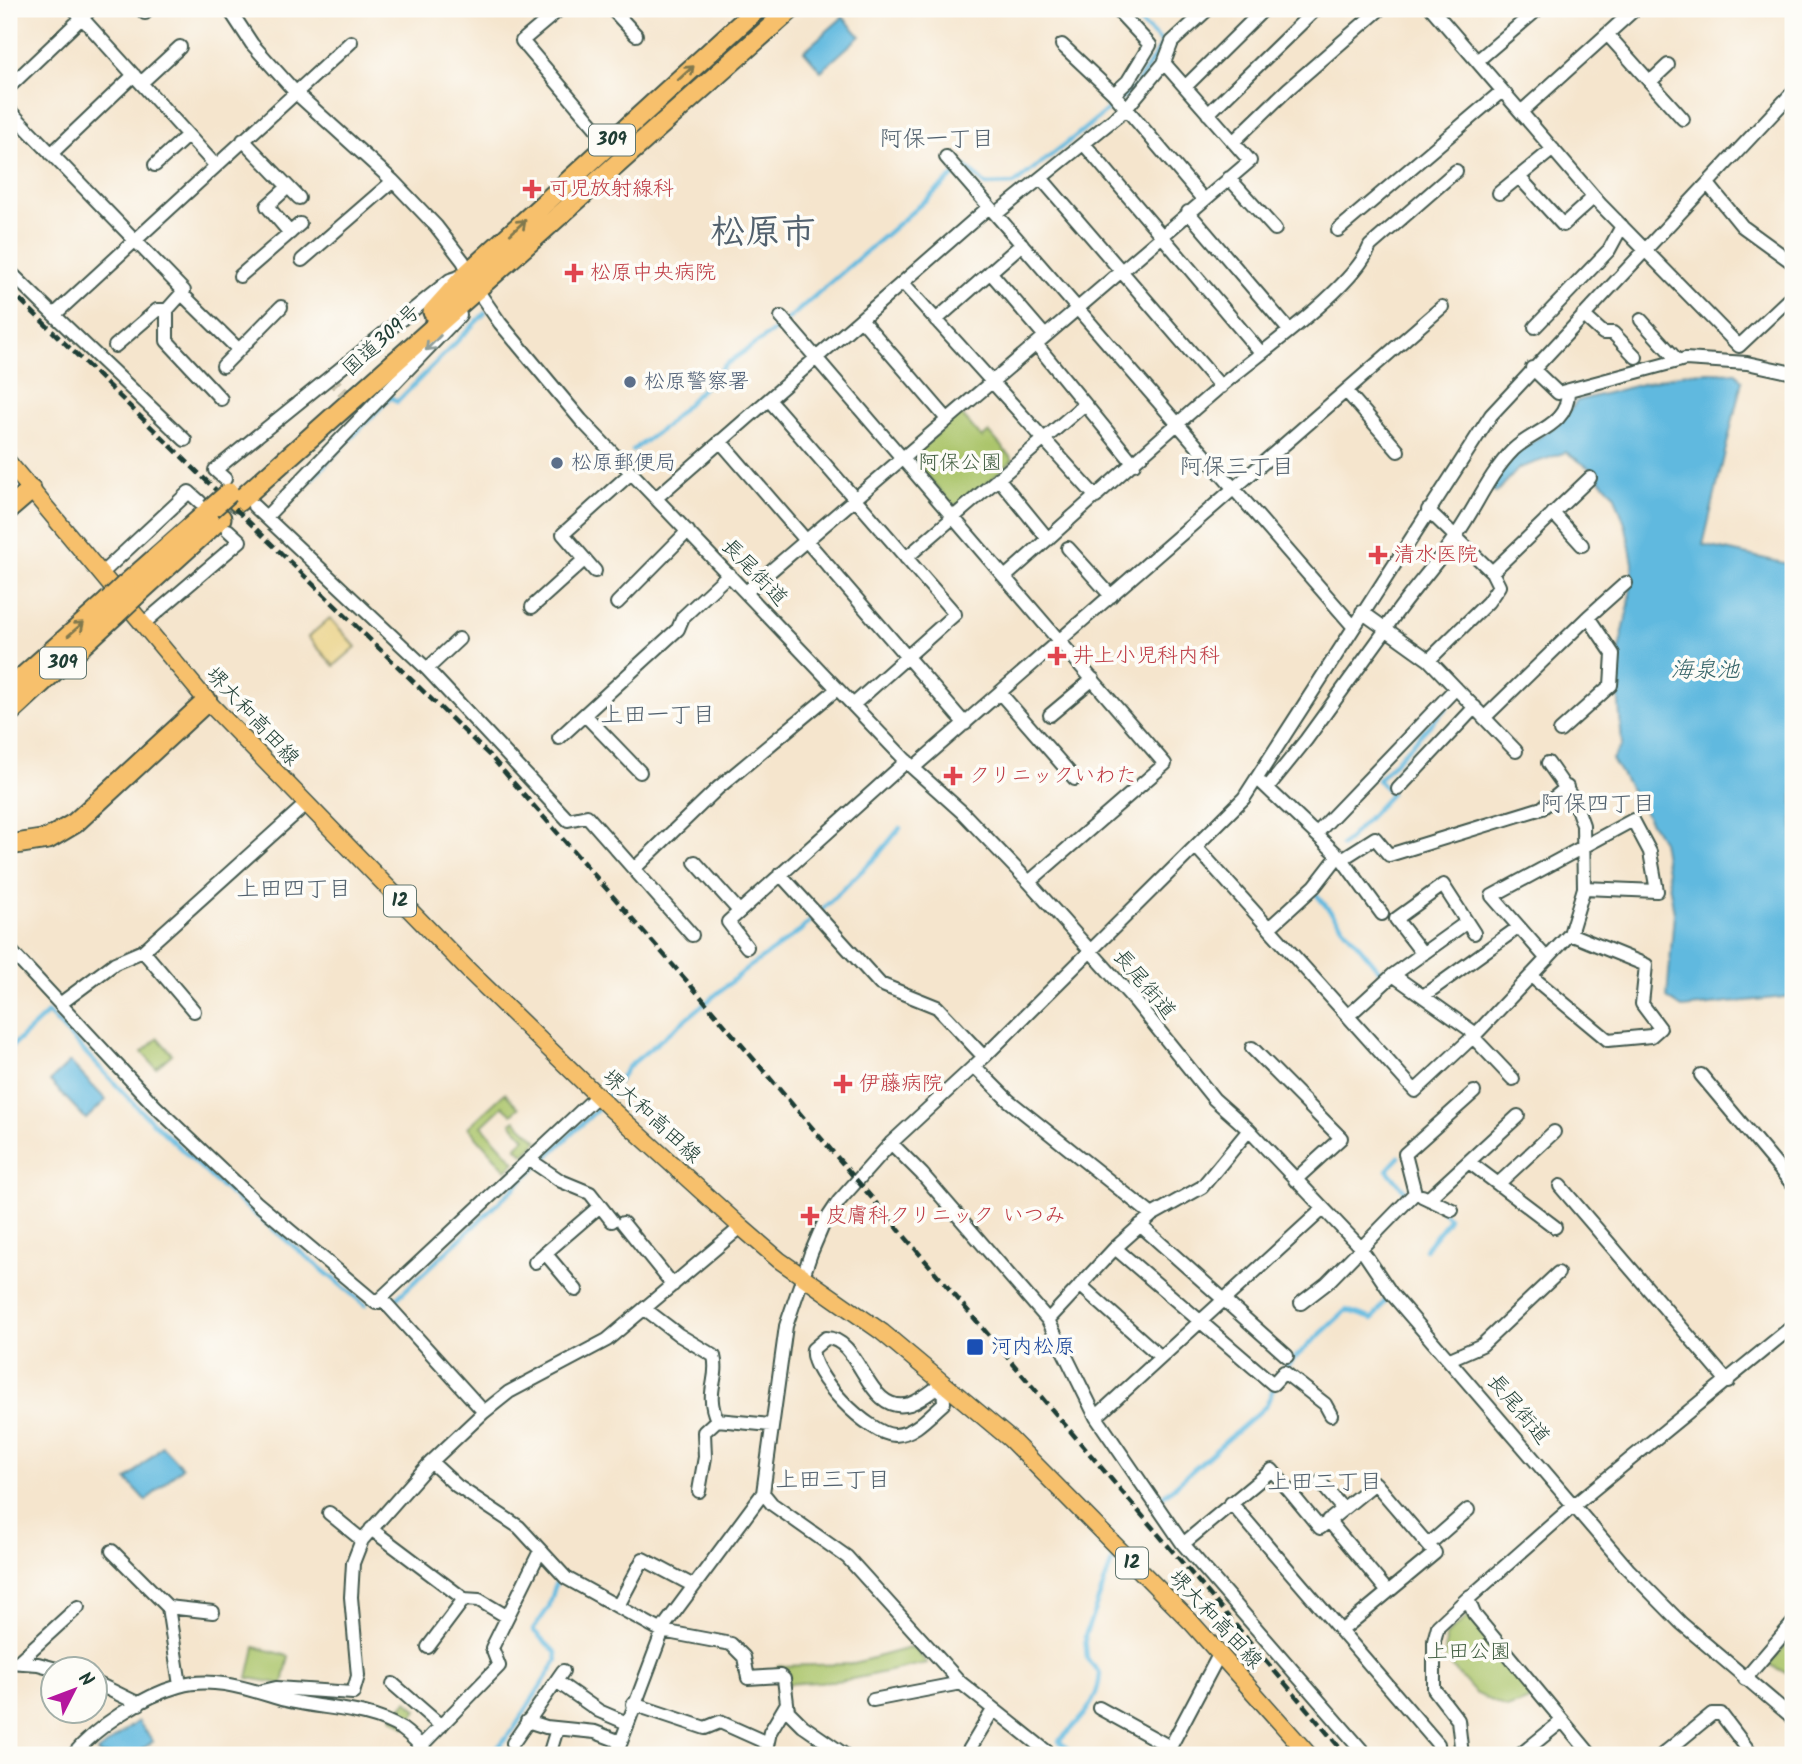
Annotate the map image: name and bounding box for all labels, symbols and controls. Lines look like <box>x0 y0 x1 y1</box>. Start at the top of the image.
one-way arrow <box>677 65 695 81</box>
district label: 阿保一丁目 <box>880 122 995 158</box>
road number: 309 <box>589 124 635 156</box>
place label: 可児放射線科 <box>548 173 674 206</box>
marker: 可児放射線科 <box>522 179 542 199</box>
district label: 松原市 <box>710 206 816 262</box>
one-way arrow <box>509 218 526 235</box>
place label: 松原中央病院 <box>590 257 716 290</box>
marker: 松原中央病院 <box>564 263 584 283</box>
street label: 国道309号 <box>335 297 429 385</box>
one-way arrow <box>425 334 442 351</box>
place label: 松原警察署 <box>644 366 749 399</box>
marker: 松原警察署 <box>622 374 638 390</box>
place label: 松原郵便局 <box>571 447 676 480</box>
park label: 阿保公園 <box>918 447 1002 480</box>
district label: 阿保三丁目 <box>1180 450 1295 486</box>
marker: 松原郵便局 <box>549 455 565 471</box>
street label: 長尾街道 <box>713 531 795 615</box>
place label: 清水医院 <box>1394 539 1478 572</box>
marker: 清水医院 <box>1368 545 1388 565</box>
one-way arrow <box>67 621 85 637</box>
place label: 井上小児科内科 <box>1073 640 1220 673</box>
marker: 井上小児科内科 <box>1047 646 1067 666</box>
road number: 309 <box>40 648 86 678</box>
water label: 海泉池 <box>1671 653 1741 689</box>
street label: 堺大和高田線 <box>197 660 307 774</box>
district label: 上田一丁目 <box>601 698 716 734</box>
place label: クリニックいわた <box>969 760 1137 793</box>
marker: クリニックいわた <box>943 766 963 786</box>
district label: 阿保四丁目 <box>1541 787 1656 823</box>
district label: 上田四丁目 <box>237 872 352 908</box>
road number: 12 <box>384 886 416 917</box>
street label: 長尾街道 <box>1104 942 1184 1028</box>
street label: 堺大和高田線 <box>594 1062 708 1172</box>
place label: 伊藤病院 <box>859 1068 943 1101</box>
marker: 伊藤病院 <box>833 1074 853 1094</box>
place label: 皮膚科クリニック いつみ <box>826 1200 1065 1233</box>
marker: 皮膚科クリニック いつみ <box>800 1206 820 1226</box>
place label: 河内松原 <box>991 1331 1075 1364</box>
marker: 河内松原 <box>965 1337 985 1357</box>
street label: 長尾街道 <box>1478 1367 1558 1453</box>
district label: 上田三丁目 <box>776 1463 891 1499</box>
district label: 上田二丁目 <box>1268 1465 1383 1501</box>
road number: 12 <box>1116 1548 1148 1578</box>
street label: 堺大和高田線 <box>1160 1563 1270 1677</box>
park label: 上田公園 <box>1427 1636 1511 1669</box>
north arrow <box>38 1656 108 1726</box>
text: N <box>70 1665 100 1694</box>

